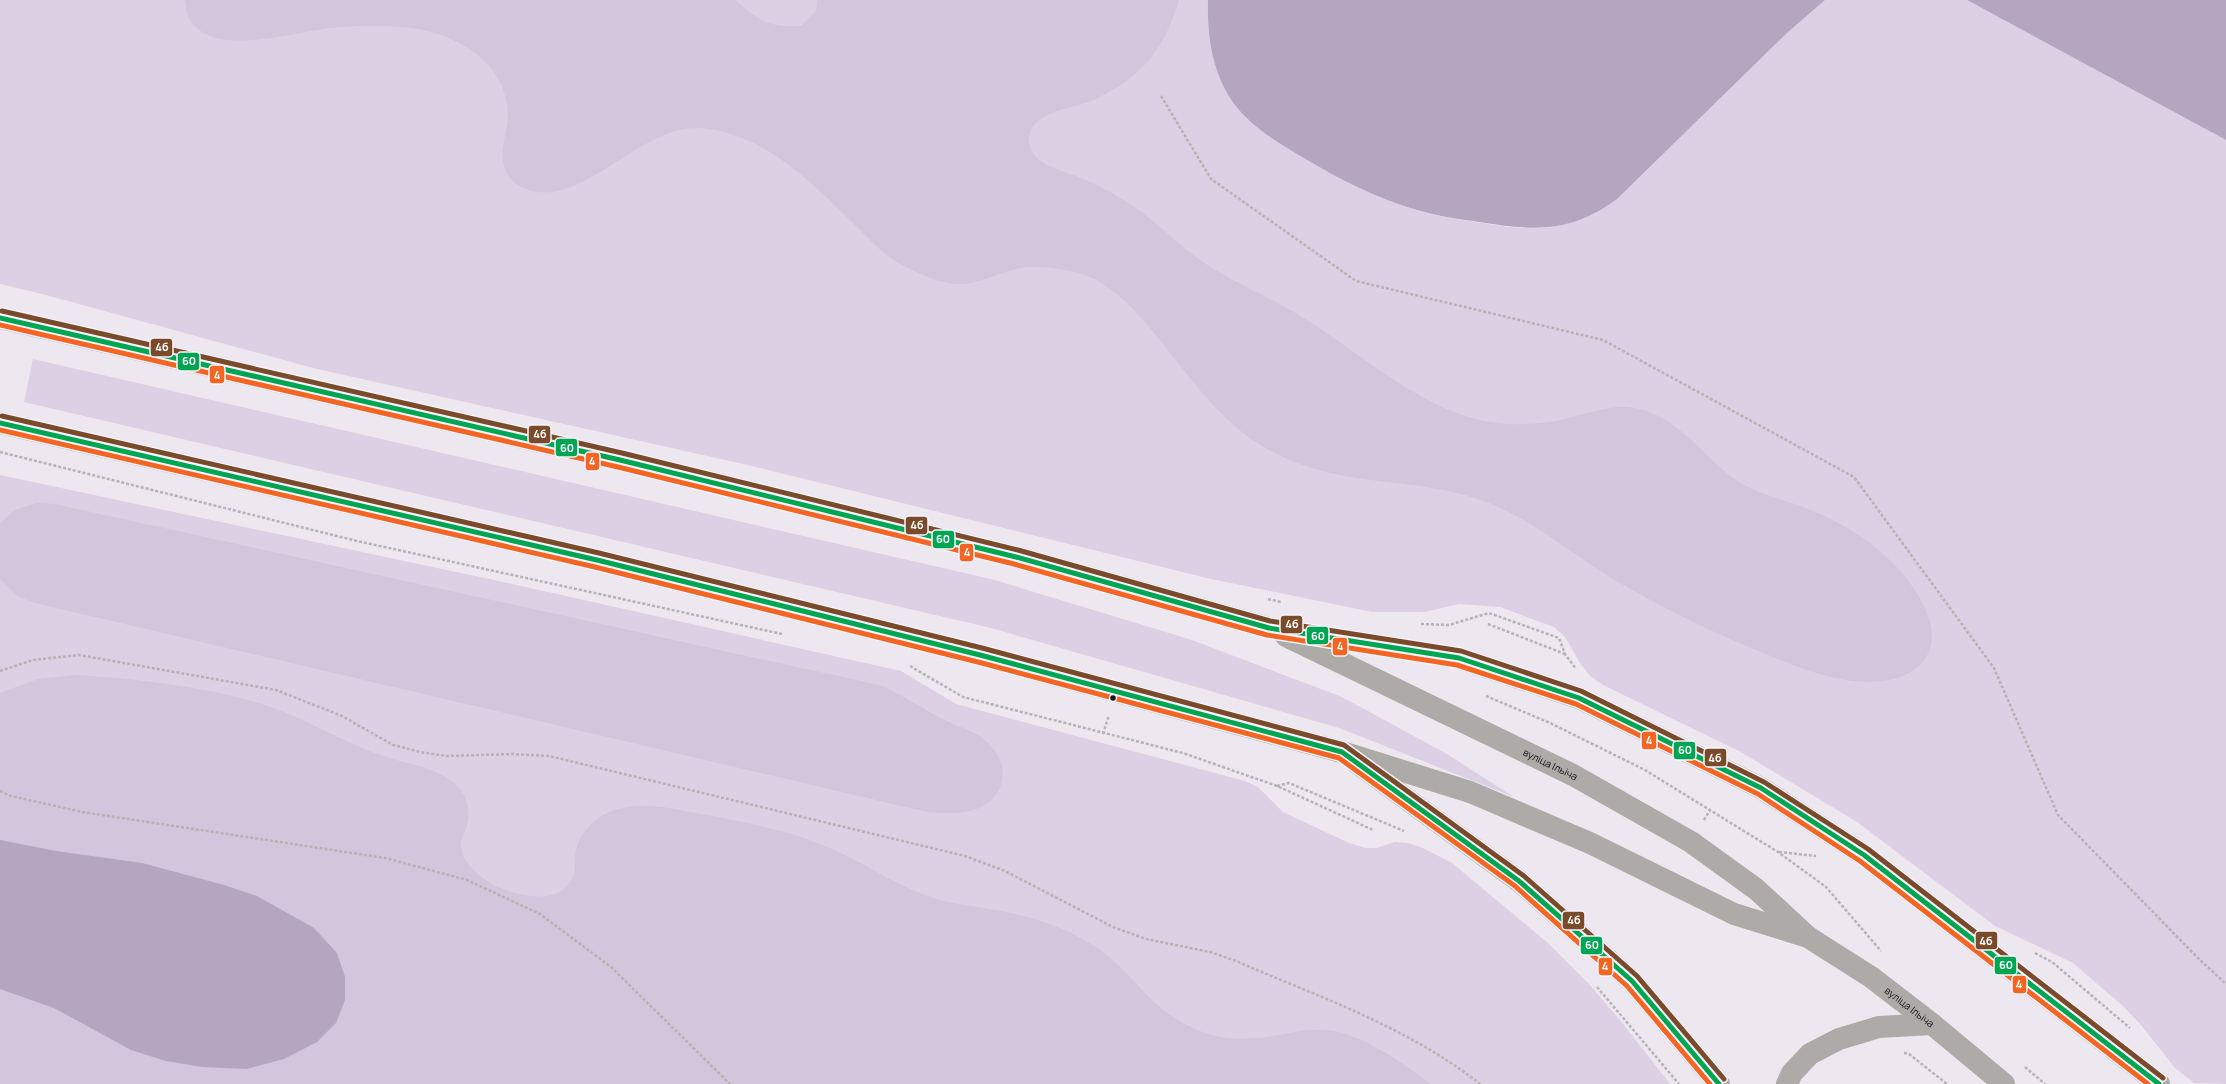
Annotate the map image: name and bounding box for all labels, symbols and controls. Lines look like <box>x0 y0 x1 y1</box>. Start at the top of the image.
line badge: 4б <box>150 338 173 357</box>
text: 4б <box>155 339 169 354</box>
line badge: 60 <box>177 352 200 371</box>
text: 60 <box>182 353 196 368</box>
line badge: 4 <box>209 365 225 384</box>
text: 4 <box>214 367 221 382</box>
line badge: 4б <box>528 425 551 444</box>
text: 4б <box>533 426 547 441</box>
line badge: 60 <box>555 438 578 457</box>
text: 60 <box>560 440 574 455</box>
line badge: 4 <box>585 452 600 471</box>
text: 4 <box>589 453 596 468</box>
line badge: 4б <box>905 516 928 535</box>
text: 4б <box>910 517 924 532</box>
line badge: 60 <box>932 530 955 549</box>
text: 60 <box>936 531 950 546</box>
line badge: 4 <box>959 543 974 562</box>
text: 4 <box>964 544 971 559</box>
line badge: 4б <box>1280 615 1303 634</box>
text: 4б <box>1285 616 1299 631</box>
line badge: 60 <box>1306 626 1329 645</box>
text: 60 <box>1311 628 1325 643</box>
line badge: 4 <box>1332 637 1348 656</box>
text: 4 <box>1337 638 1344 653</box>
unlabelled marker <box>1108 693 1118 703</box>
line badge: 4 <box>1641 731 1657 750</box>
text: 4 <box>1646 732 1653 747</box>
line badge: 60 <box>1673 741 1696 760</box>
text: 60 <box>1678 742 1692 757</box>
street label: вуліца Ільіча <box>1521 745 1581 783</box>
line badge: 4б <box>1704 748 1727 767</box>
text: 4б <box>1708 750 1722 765</box>
line badge: 4б <box>1562 911 1585 930</box>
text: 4б <box>1567 912 1581 927</box>
line badge: 4б <box>1975 931 1998 950</box>
text: 4б <box>1979 933 1993 948</box>
line badge: 60 <box>1580 936 1603 955</box>
text: 60 <box>1585 937 1599 952</box>
line badge: 60 <box>1994 956 2017 975</box>
line badge: 4 <box>1598 957 1613 976</box>
text: 60 <box>1999 957 2013 972</box>
text: 4 <box>1602 958 1609 973</box>
line badge: 4 <box>2012 975 2027 994</box>
text: 4 <box>2016 976 2023 991</box>
street label: вуліца Ільіча <box>1882 983 1937 1030</box>

